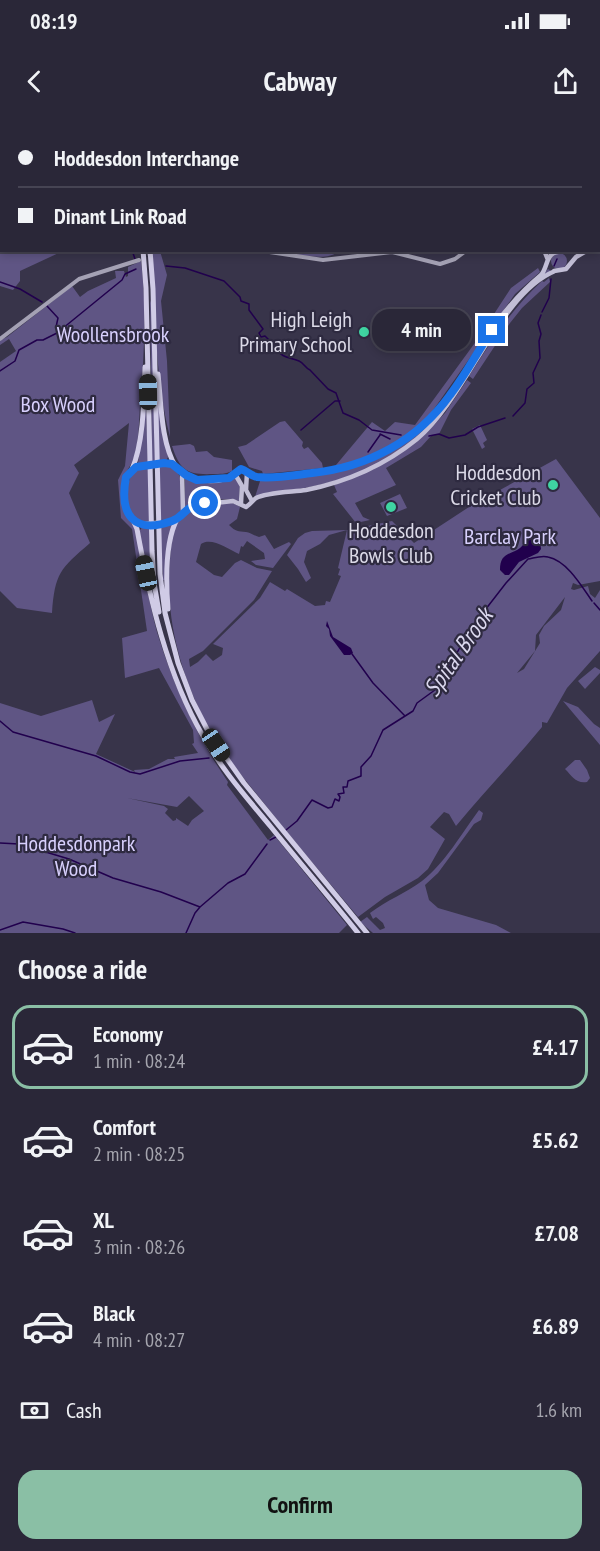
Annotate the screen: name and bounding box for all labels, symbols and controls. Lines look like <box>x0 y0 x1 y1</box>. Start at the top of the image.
text: 08:19 <box>30 7 78 35</box>
text: Cabway <box>263 64 337 98</box>
icon: back <box>18 65 51 98</box>
icon: share <box>549 65 582 98</box>
text: Hoddesdon Interchange <box>54 144 239 172</box>
text: Dinant Link Road <box>54 202 187 230</box>
place label: High Leigh Primary School <box>239 305 353 358</box>
callout: 4 min <box>372 309 471 351</box>
route end <box>478 316 505 343</box>
text: 4 min <box>401 317 442 343</box>
park label: Woollensbrook <box>57 320 170 348</box>
marker: High Leigh Primary School <box>357 325 371 339</box>
car <box>139 374 157 410</box>
park label: Box Wood <box>21 390 95 418</box>
place label: Hoddesdon Cricket Club <box>450 458 541 511</box>
marker: Hoddesdon Cricket Club <box>546 478 560 492</box>
route start <box>191 489 218 516</box>
marker: Hoddesdon Bowls Club <box>384 500 398 514</box>
place label: Hoddesdon Bowls Club <box>348 516 434 569</box>
park label: Barclay Park <box>464 522 556 550</box>
car <box>133 554 159 592</box>
water label: Spital Brook <box>416 600 501 702</box>
car <box>198 725 234 765</box>
park label: Hoddesdonpark Wood <box>17 829 136 882</box>
text: Choose a ride <box>18 952 147 986</box>
icon: car <box>21 1020 75 1074</box>
text: Economy <box>93 1020 163 1048</box>
text: £4.17 <box>532 1033 579 1061</box>
text: 1 min · 08:24 <box>93 1048 185 1074</box>
icon: car <box>21 1113 75 1167</box>
text: Comfort <box>93 1113 156 1141</box>
text: £5.62 <box>532 1126 579 1154</box>
text: 2 min · 08:25 <box>93 1141 185 1167</box>
icon: car <box>21 1206 75 1260</box>
text: XL <box>93 1206 114 1234</box>
text: £7.08 <box>534 1219 579 1247</box>
text: 3 min · 08:26 <box>93 1234 185 1260</box>
icon: car <box>21 1299 75 1353</box>
text: Black <box>93 1299 135 1327</box>
text: £6.89 <box>532 1312 579 1340</box>
text: 4 min · 08:27 <box>93 1327 185 1353</box>
icon: cash <box>18 1394 51 1427</box>
text: Cash <box>66 1396 102 1424</box>
text: 1.6 km <box>535 1397 582 1423</box>
button: Confirm <box>18 1470 582 1539</box>

